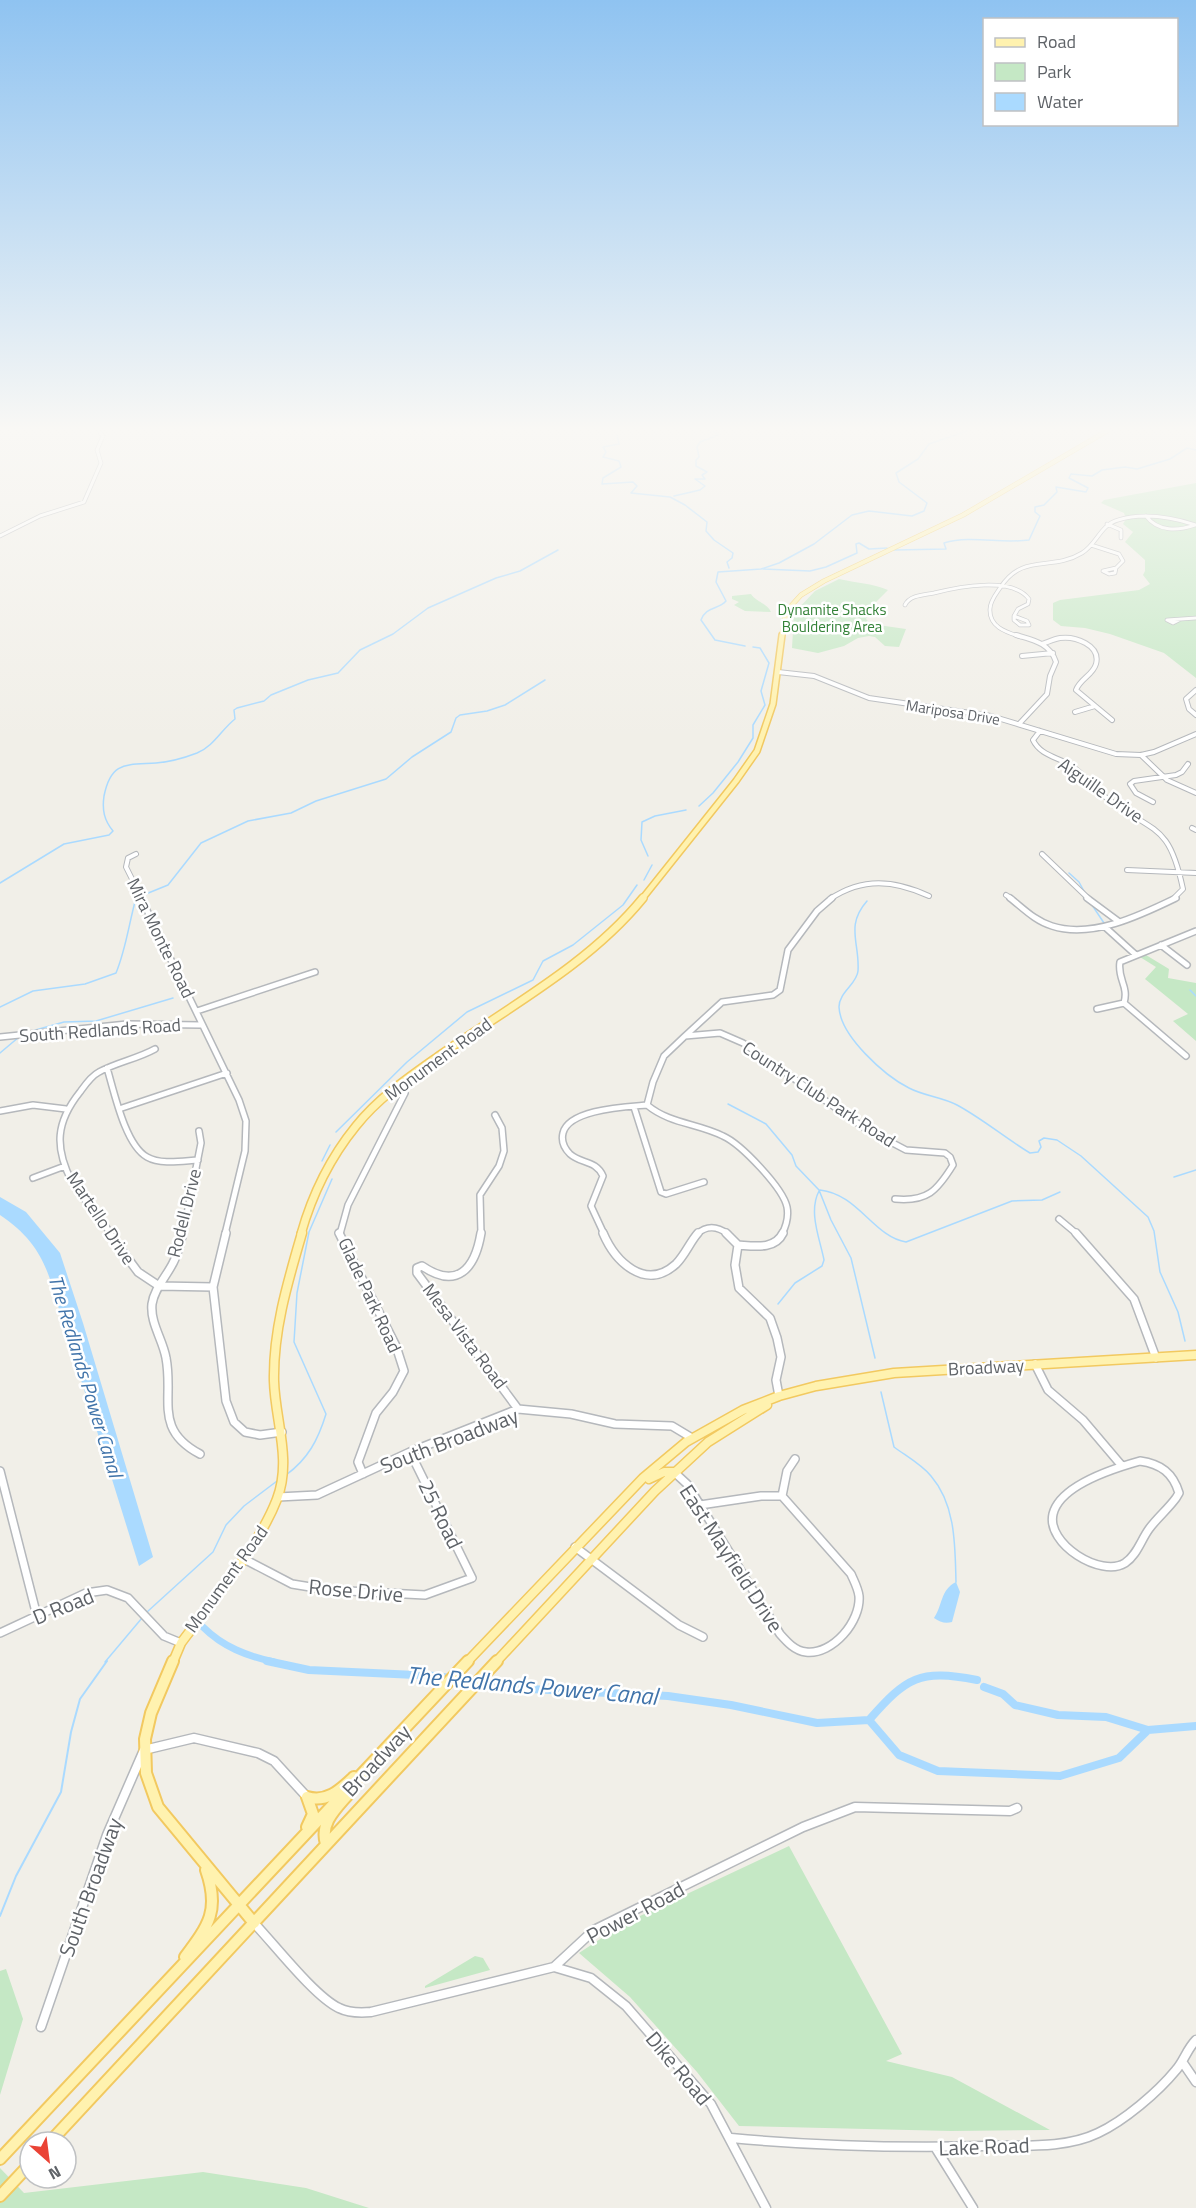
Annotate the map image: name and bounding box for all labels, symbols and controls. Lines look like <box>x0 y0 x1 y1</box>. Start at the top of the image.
legend <box>983 18 1178 126</box>
text: Road <box>1037 28 1076 55</box>
text: Park <box>1037 58 1072 85</box>
text: Water <box>1037 88 1083 115</box>
park label: Dynamite Shacks Bouldering Area <box>778 598 886 638</box>
street label: Mariposa Drive <box>904 693 1002 731</box>
street label: Aiguille Drive <box>1053 751 1149 829</box>
street label: Mira Monte Road <box>120 873 202 1003</box>
street label: South Redlands Road <box>18 1011 182 1049</box>
street label: Monument Road <box>379 1011 497 1107</box>
street label: Country Club Park Road <box>737 1034 901 1154</box>
street label: Martello Drive <box>60 1166 142 1270</box>
street label: Rodell Drive <box>160 1166 208 1260</box>
street label: Glade Park Road <box>332 1233 408 1357</box>
water label: The Redlands Power Canal <box>40 1271 132 1483</box>
street label: Mesa Vista Road <box>416 1277 514 1395</box>
street label: Broadway <box>947 1352 1025 1382</box>
street label: South Broadway <box>375 1399 523 1481</box>
street label: 25 Road <box>410 1474 472 1554</box>
street label: East Mayfield Drive <box>672 1478 792 1638</box>
street label: Monument Road <box>178 1520 274 1638</box>
street label: Rose Drive <box>307 1570 405 1610</box>
street label: D Road <box>28 1579 98 1633</box>
water label: The Redlands Power Canal <box>405 1656 662 1714</box>
street label: Broadway <box>334 1716 418 1804</box>
street label: South Broadway <box>50 1813 130 1961</box>
street label: Power Road <box>580 1873 690 1951</box>
street label: Dike Road <box>638 2024 720 2112</box>
street label: Lake Road <box>938 2128 1030 2164</box>
north arrow <box>18 2130 78 2190</box>
text: N <box>45 2160 66 2186</box>

